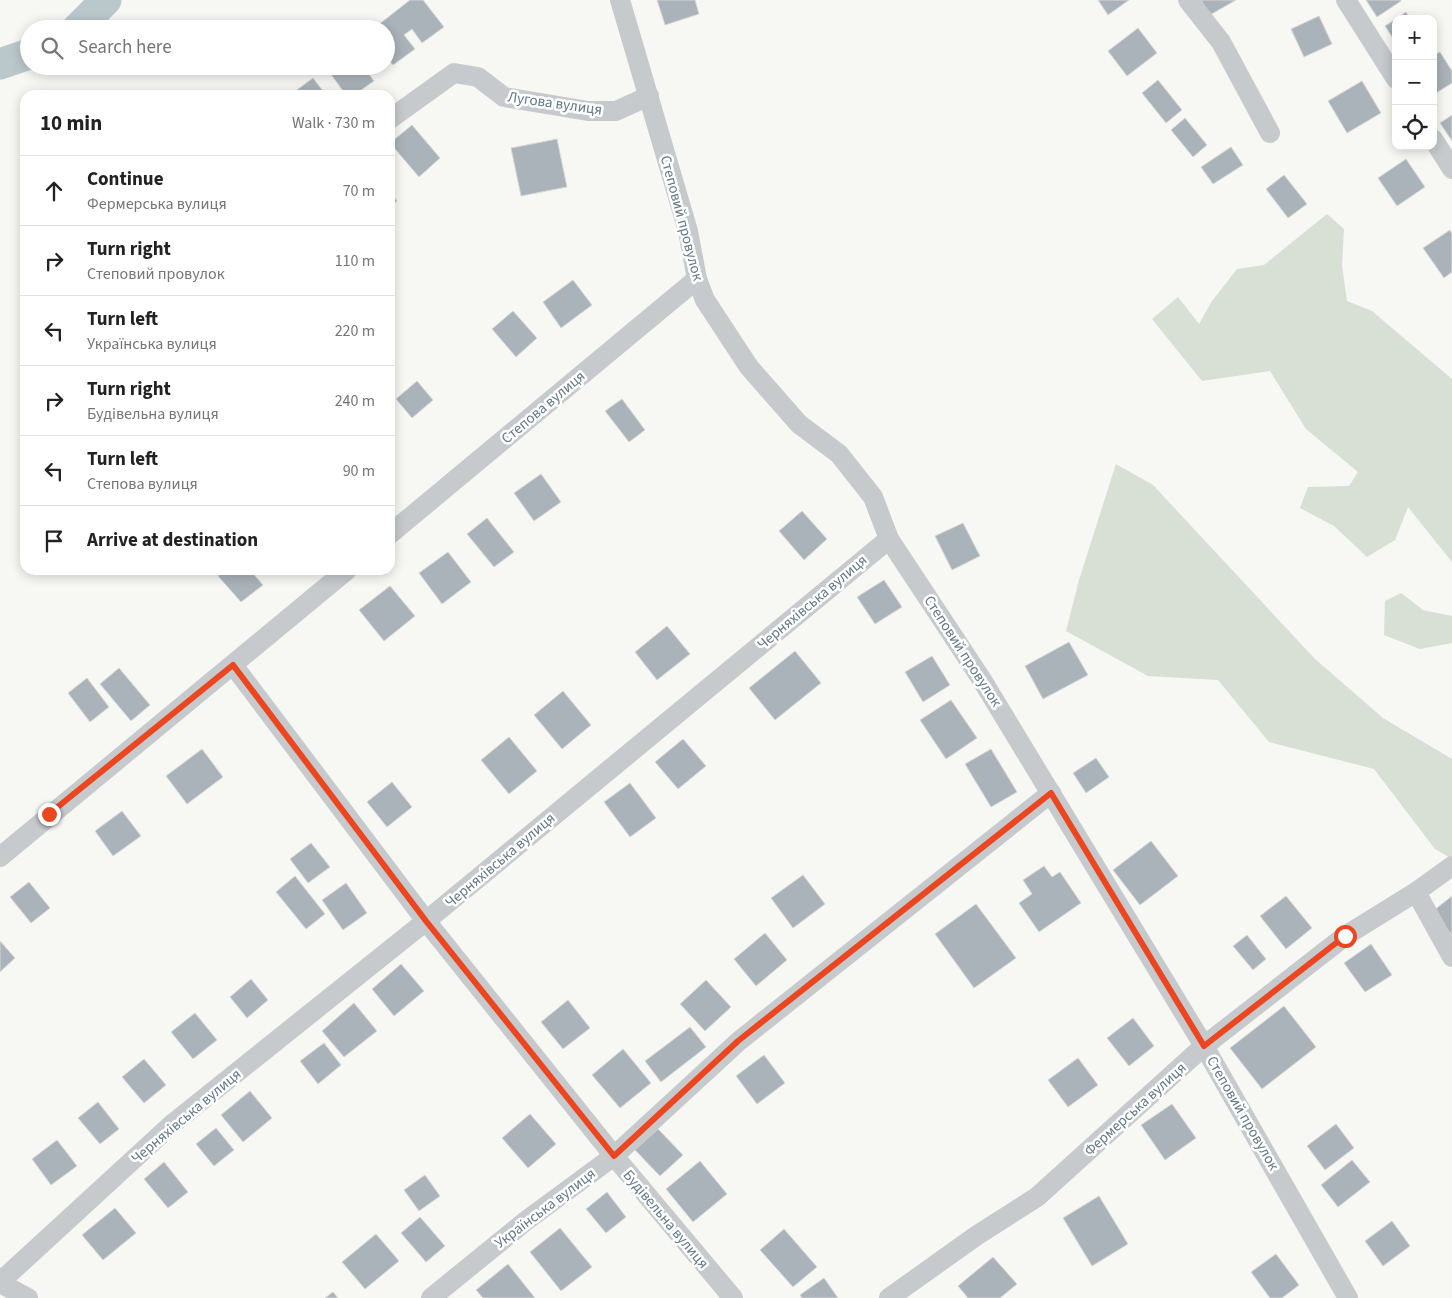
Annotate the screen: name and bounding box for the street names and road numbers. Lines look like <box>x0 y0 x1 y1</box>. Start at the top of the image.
street label: Лугова вулиця <box>506 86 604 121</box>
street label: Степовий провулок <box>655 153 709 284</box>
street label: Степова вулиця <box>497 366 590 449</box>
street label: Черняхівська вулиця <box>753 550 872 655</box>
street label: Степовий провулок <box>919 591 1007 712</box>
street label: Черняхівська вулиця <box>441 808 560 913</box>
street label: Степовий провулок <box>1201 1052 1284 1175</box>
street label: Фермерська вулиця <box>1080 1058 1191 1161</box>
street label: Черняхівська вулиця <box>127 1064 246 1169</box>
street label: Українська вулиця <box>490 1163 600 1253</box>
street label: Будівельна вулиця <box>618 1165 713 1273</box>

